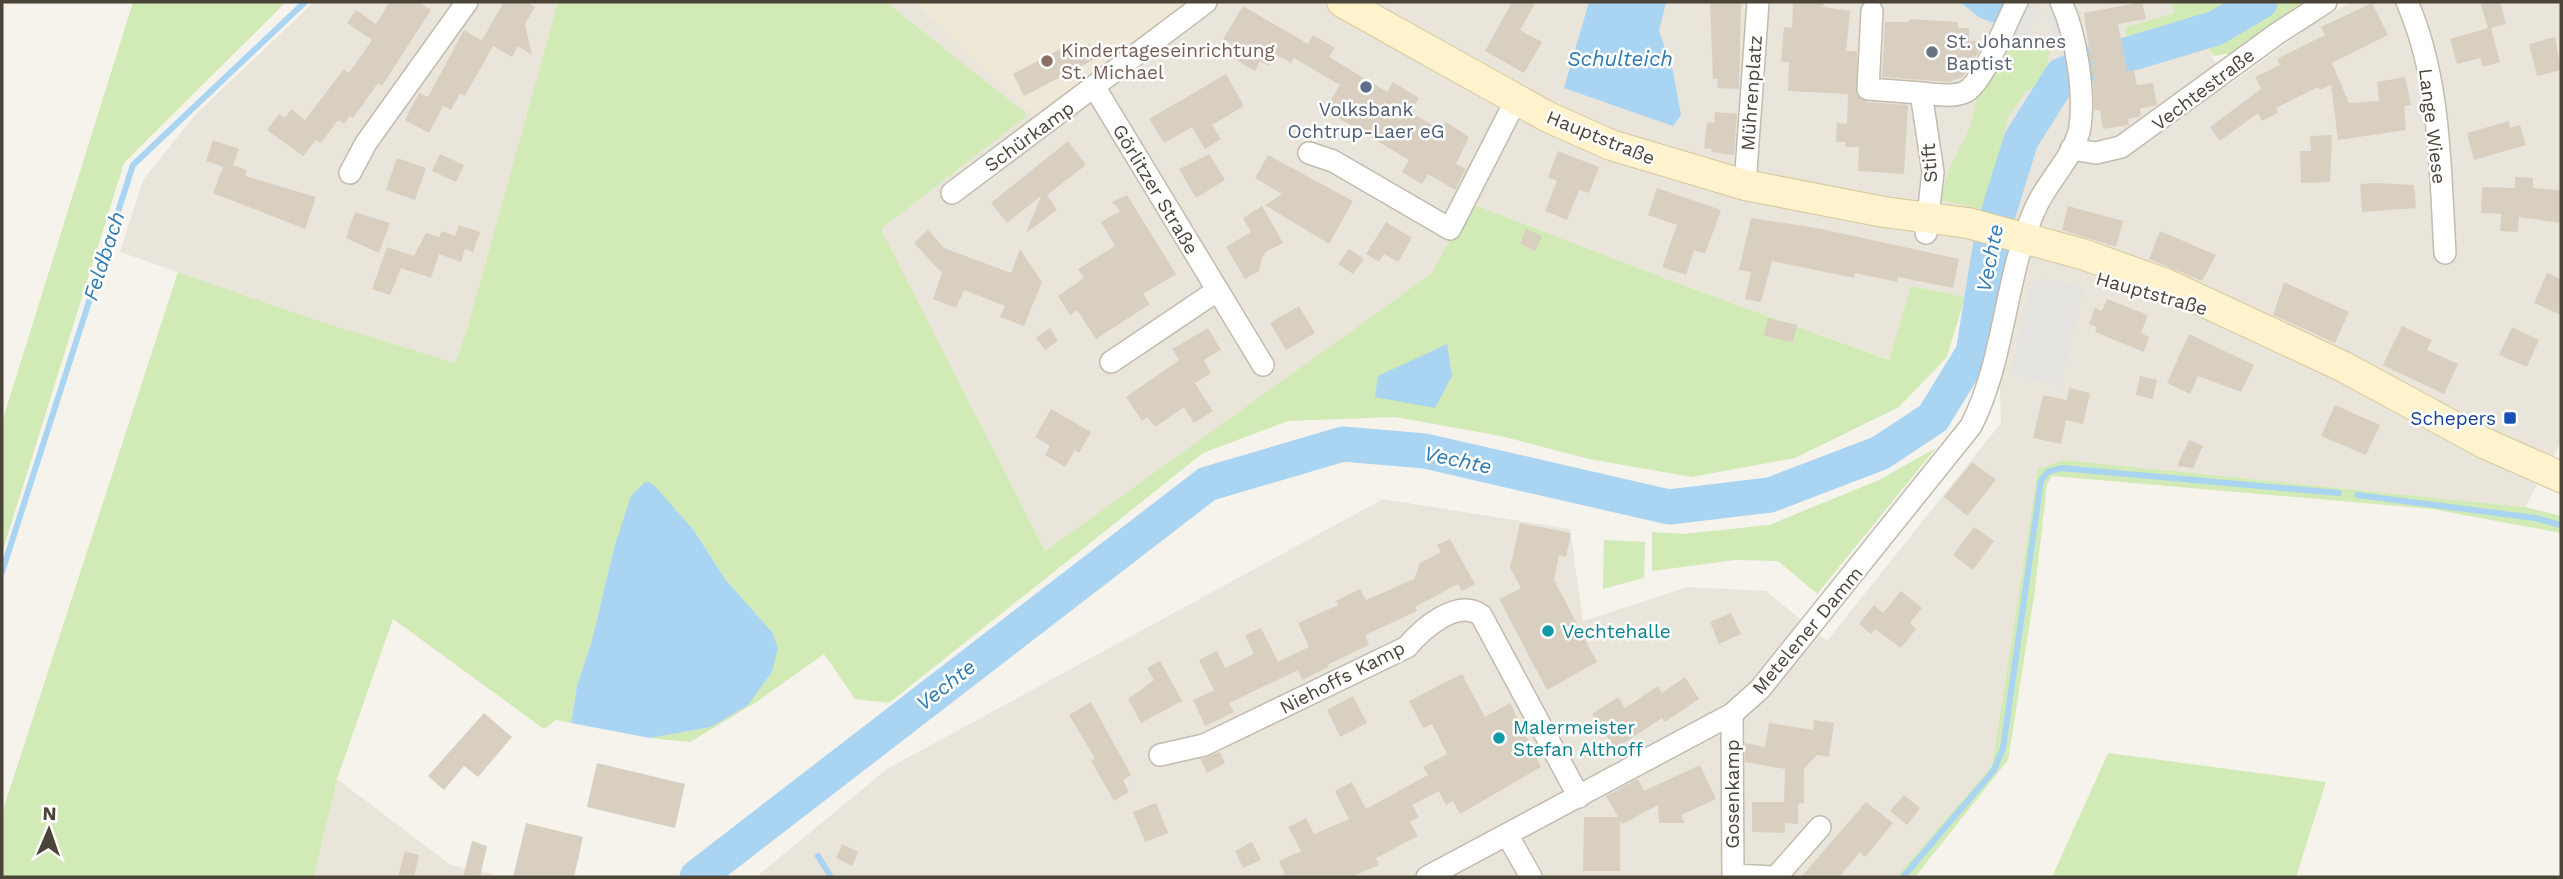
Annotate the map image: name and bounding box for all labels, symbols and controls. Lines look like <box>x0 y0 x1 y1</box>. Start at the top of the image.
place label: St. Johannes Baptist <box>1946 30 2066 75</box>
street label: Mührenplatz <box>1736 34 1767 152</box>
place label: Kindertageseinrichtung St. Michael <box>1061 39 1275 84</box>
street label: Vechtestraße <box>2147 43 2259 135</box>
marker: St. Johannes Baptist <box>1924 44 1940 60</box>
water label: Schulteich <box>1567 46 1673 71</box>
marker: Kindertageseinrichtung St. Michael <box>1039 53 1055 69</box>
street label: Lange Wiese <box>2414 67 2451 185</box>
marker: Volksbank Ochtrup-Laer eG <box>1358 79 1374 95</box>
street label: Schürkamp <box>980 96 1079 177</box>
place label: Volksbank Ochtrup-Laer eG <box>1287 98 1445 143</box>
street label: Hauptstraße <box>1543 105 1658 170</box>
street label: Görlitzer Straße <box>1108 120 1203 258</box>
street label: Stift <box>1917 142 1942 184</box>
water label: Feldbach <box>77 208 130 304</box>
water label: Vechte <box>1971 222 2008 294</box>
street label: Hauptstraße <box>2093 267 2210 320</box>
place label: Schepers <box>2410 407 2496 430</box>
marker: Schepers <box>2502 410 2518 426</box>
water label: Vechte <box>1422 440 1494 479</box>
street label: Metelener Damm <box>1747 562 1868 699</box>
place label: Vechtehalle <box>1562 620 1671 643</box>
marker: Vechtehalle <box>1540 623 1556 639</box>
street label: Niehoffs Kamp <box>1276 636 1409 719</box>
water label: Vechte <box>911 654 980 716</box>
place label: Malermeister Stefan Althoff <box>1513 716 1643 761</box>
marker: Malermeister Stefan Althoff <box>1491 730 1507 746</box>
street label: Gosenkamp <box>1721 739 1744 849</box>
north arrow <box>14 795 84 865</box>
text: N <box>42 802 57 825</box>

